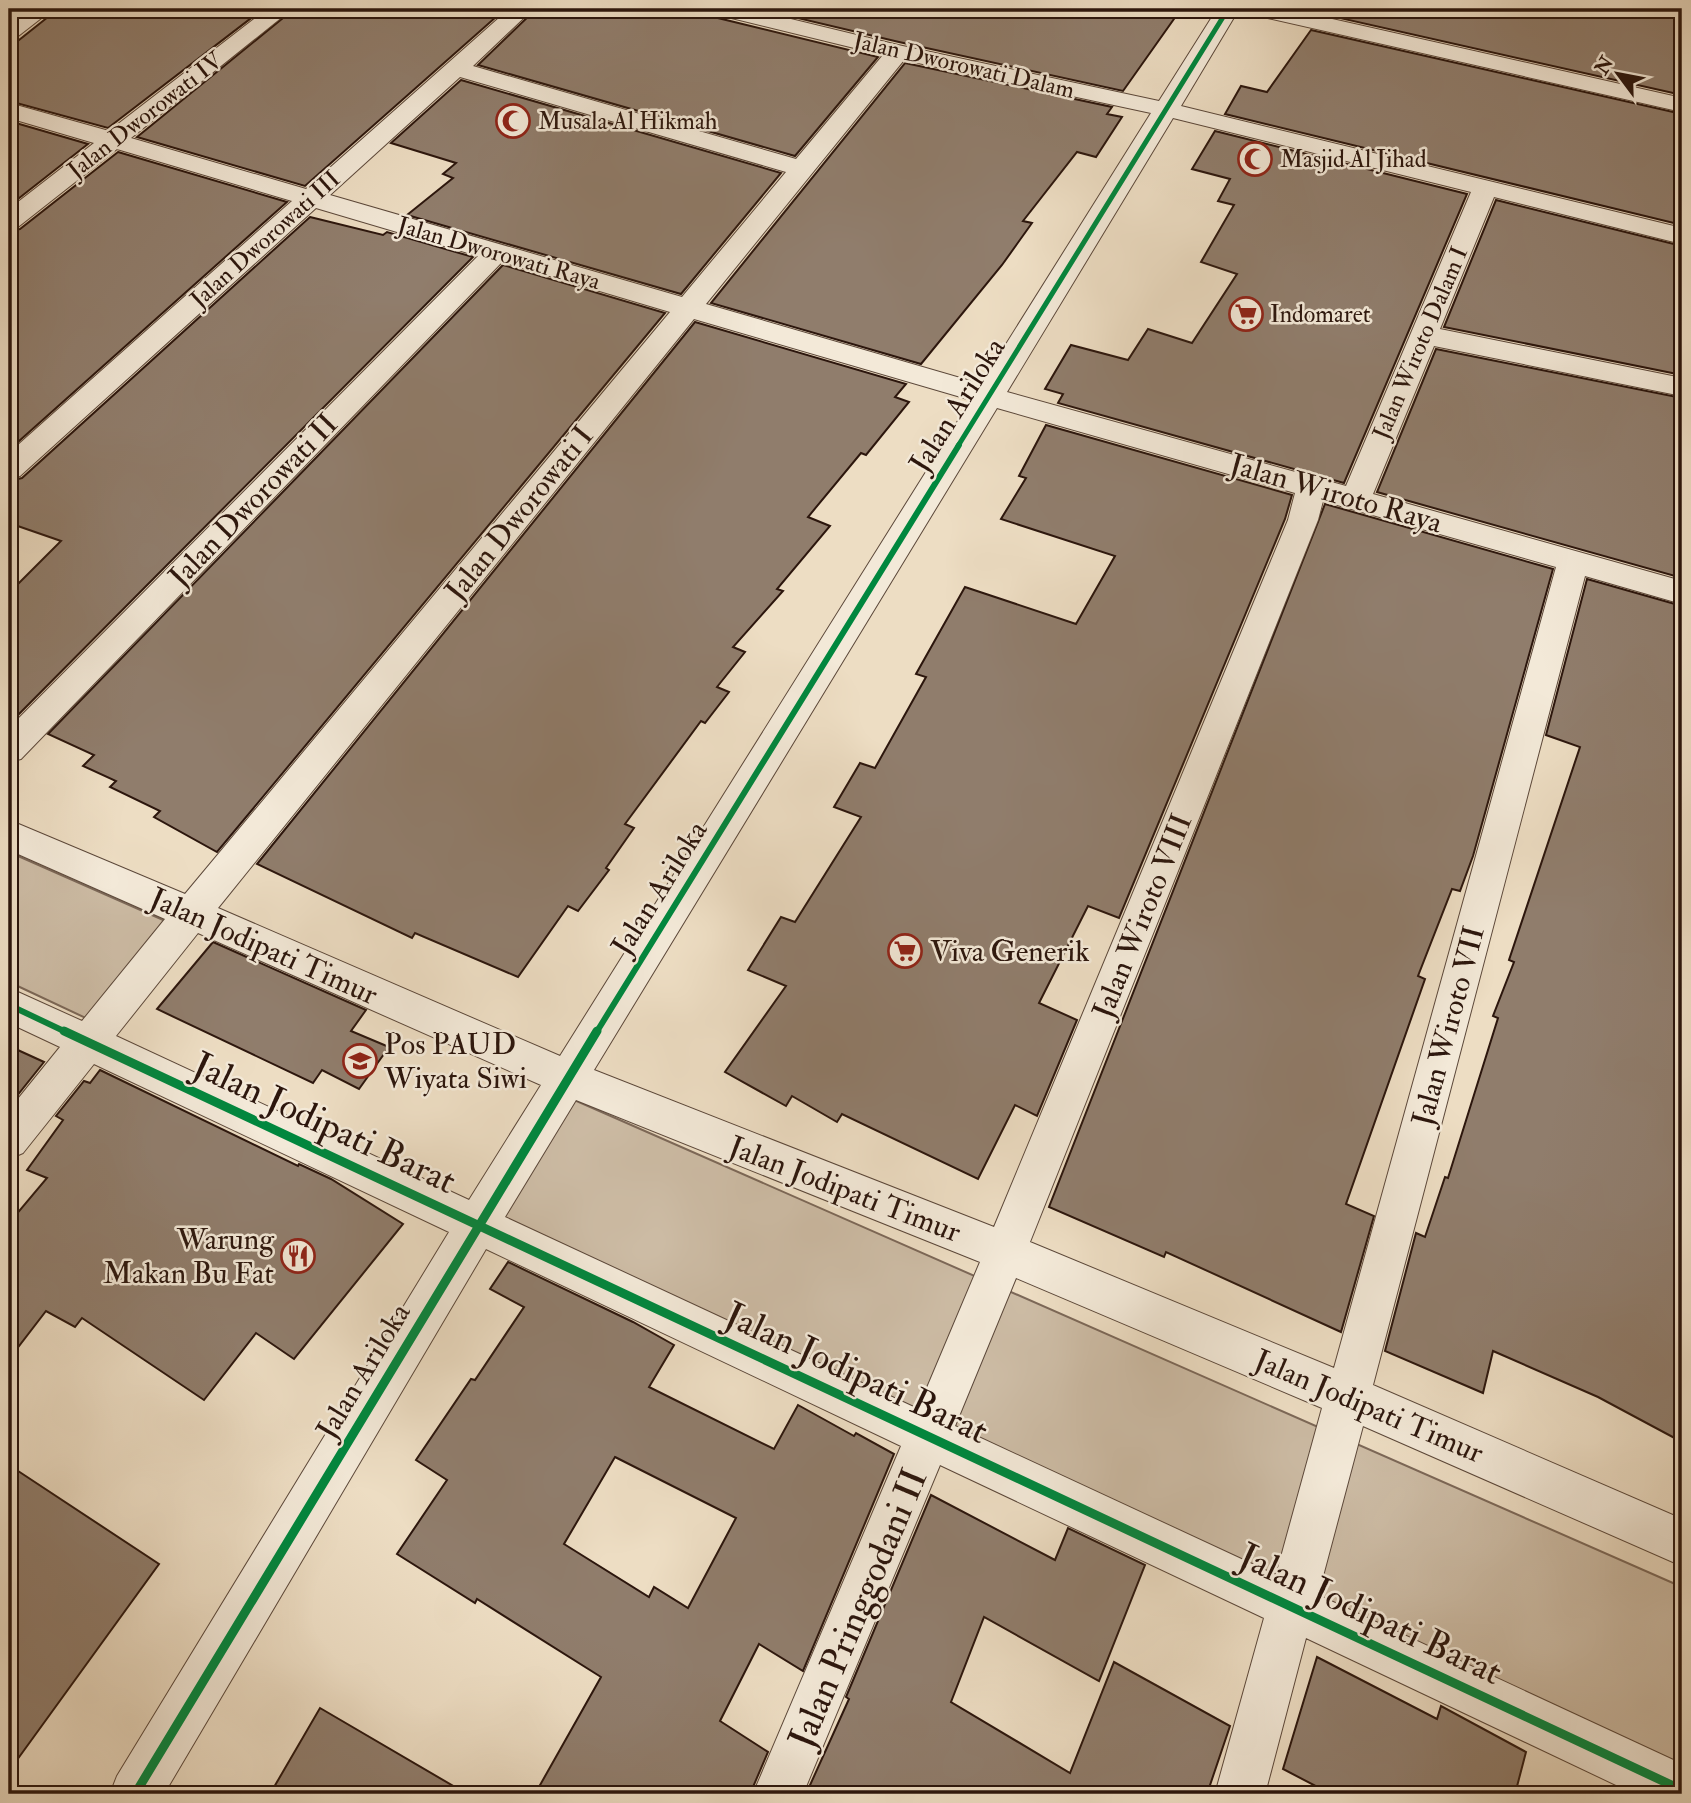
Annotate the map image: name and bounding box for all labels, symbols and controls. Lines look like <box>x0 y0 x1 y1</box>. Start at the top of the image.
street label: Jalan Dworowati Dalam <box>849 25 1078 106</box>
north arrow <box>1582 38 1652 108</box>
street label: Jalan Dworowati IV <box>61 44 230 186</box>
text: N <box>1589 51 1620 80</box>
mosque icon: Musala Al Hikmah <box>494 102 532 140</box>
place label: Musala Al Hikmah <box>538 106 718 137</box>
mosque icon: Masjid Al Jihad <box>1236 140 1274 178</box>
place label: Masjid Al Jihad <box>1280 144 1427 175</box>
street label: Jalan Dworowati III <box>183 164 347 316</box>
street label: Jalan Dworowati Raya <box>393 209 605 298</box>
street label: Jalan Wiroto Dalam I <box>1365 242 1475 445</box>
supermarket icon: Indomaret <box>1227 295 1265 333</box>
place label: Indomaret <box>1270 299 1371 330</box>
street label: Jalan Ariloka <box>901 330 1014 480</box>
street label: Jalan Dworowati II <box>160 406 346 596</box>
street label: Jalan Dworowati I <box>437 418 601 609</box>
street label: Jalan Wiroto Raya <box>1225 445 1447 542</box>
street label: Jalan Wiroto VIII <box>1084 808 1200 1025</box>
street label: Jalan Ariloka <box>603 813 716 963</box>
street label: Jalan Jodipati Timur <box>143 879 383 1013</box>
street label: Jalan Wiroto VII <box>1404 922 1493 1131</box>
supermarket icon: Viva Generik <box>886 932 924 970</box>
place label: Viva Generik <box>930 933 1090 970</box>
place label: Pos PAUD Wiyata Siwi <box>383 1026 527 1097</box>
street label: Jalan Jodipati Barat <box>184 1041 463 1205</box>
school or university icon: Pos PAUD Wiyata Siwi <box>341 1042 379 1080</box>
street label: Jalan Jodipati Timur <box>723 1128 966 1251</box>
place label: Warung Makan Bu Fat <box>103 1221 275 1292</box>
restaurant icon: Warung Makan Bu Fat <box>279 1237 317 1275</box>
street label: Jalan Jodipati Barat <box>716 1291 995 1455</box>
street label: Jalan Ariloka <box>308 1296 419 1447</box>
street label: Jalan Jodipati Timur <box>1248 1341 1489 1471</box>
street label: Jalan Pringgodani II <box>778 1462 938 1756</box>
street label: Jalan Jodipati Barat <box>1230 1532 1509 1696</box>

